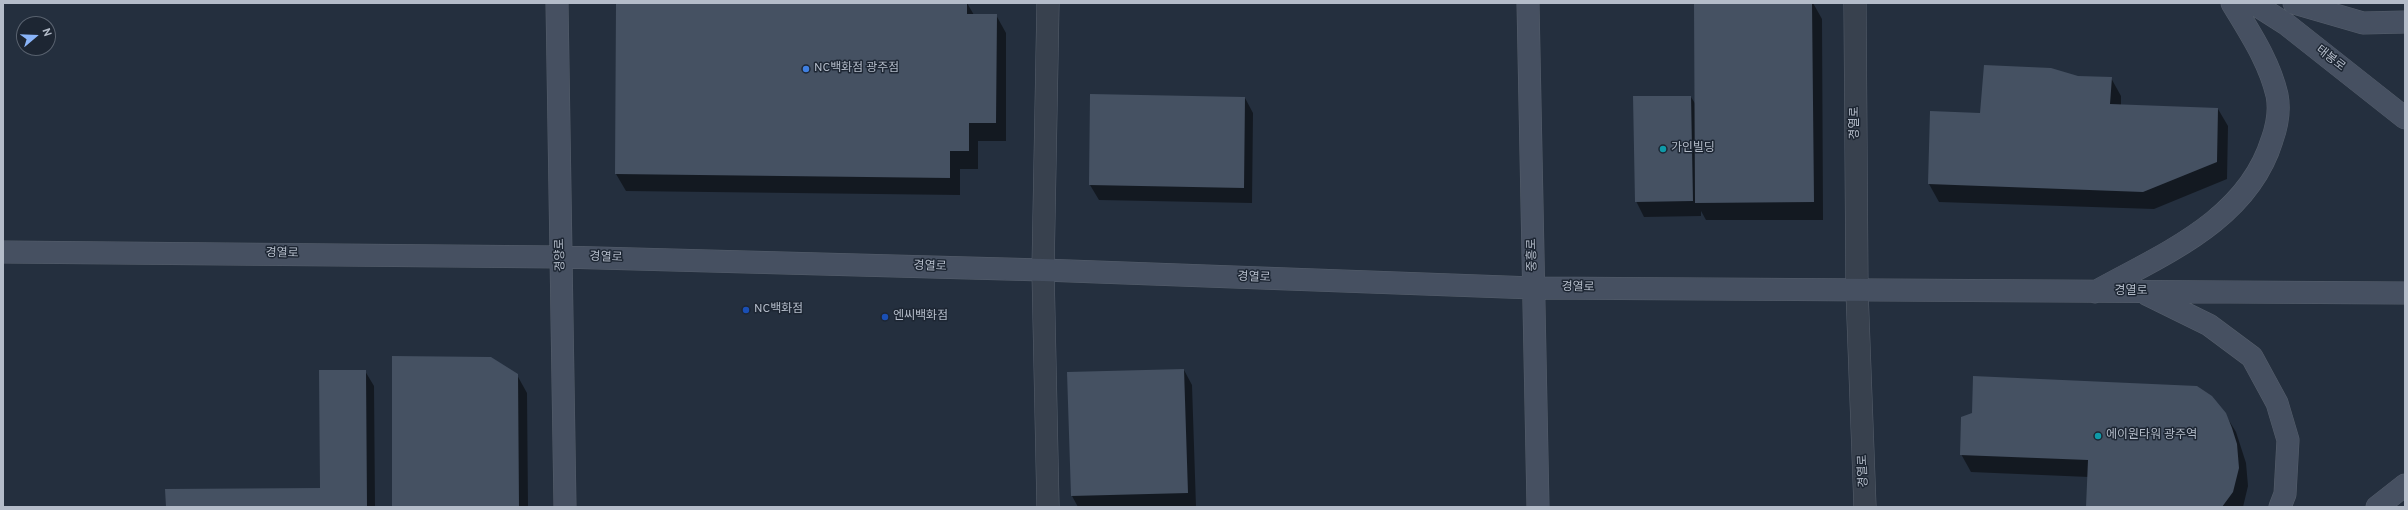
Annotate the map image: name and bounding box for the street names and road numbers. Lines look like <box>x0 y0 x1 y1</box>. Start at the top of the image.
street label: 태봉로 <box>2313 43 2347 75</box>
street label: 경열로 <box>1849 106 1863 140</box>
street label: 경양로 <box>554 238 568 272</box>
street label: 중흥로 <box>1526 238 1540 272</box>
street label: 경열로 <box>265 247 299 261</box>
street label: 경열로 <box>589 250 623 266</box>
street label: 경열로 <box>913 259 947 275</box>
street label: 경열로 <box>1237 270 1271 286</box>
street label: 경열로 <box>1561 281 1595 295</box>
street label: 경열로 <box>2114 285 2148 299</box>
street label: 경열로 <box>1856 454 1872 488</box>

